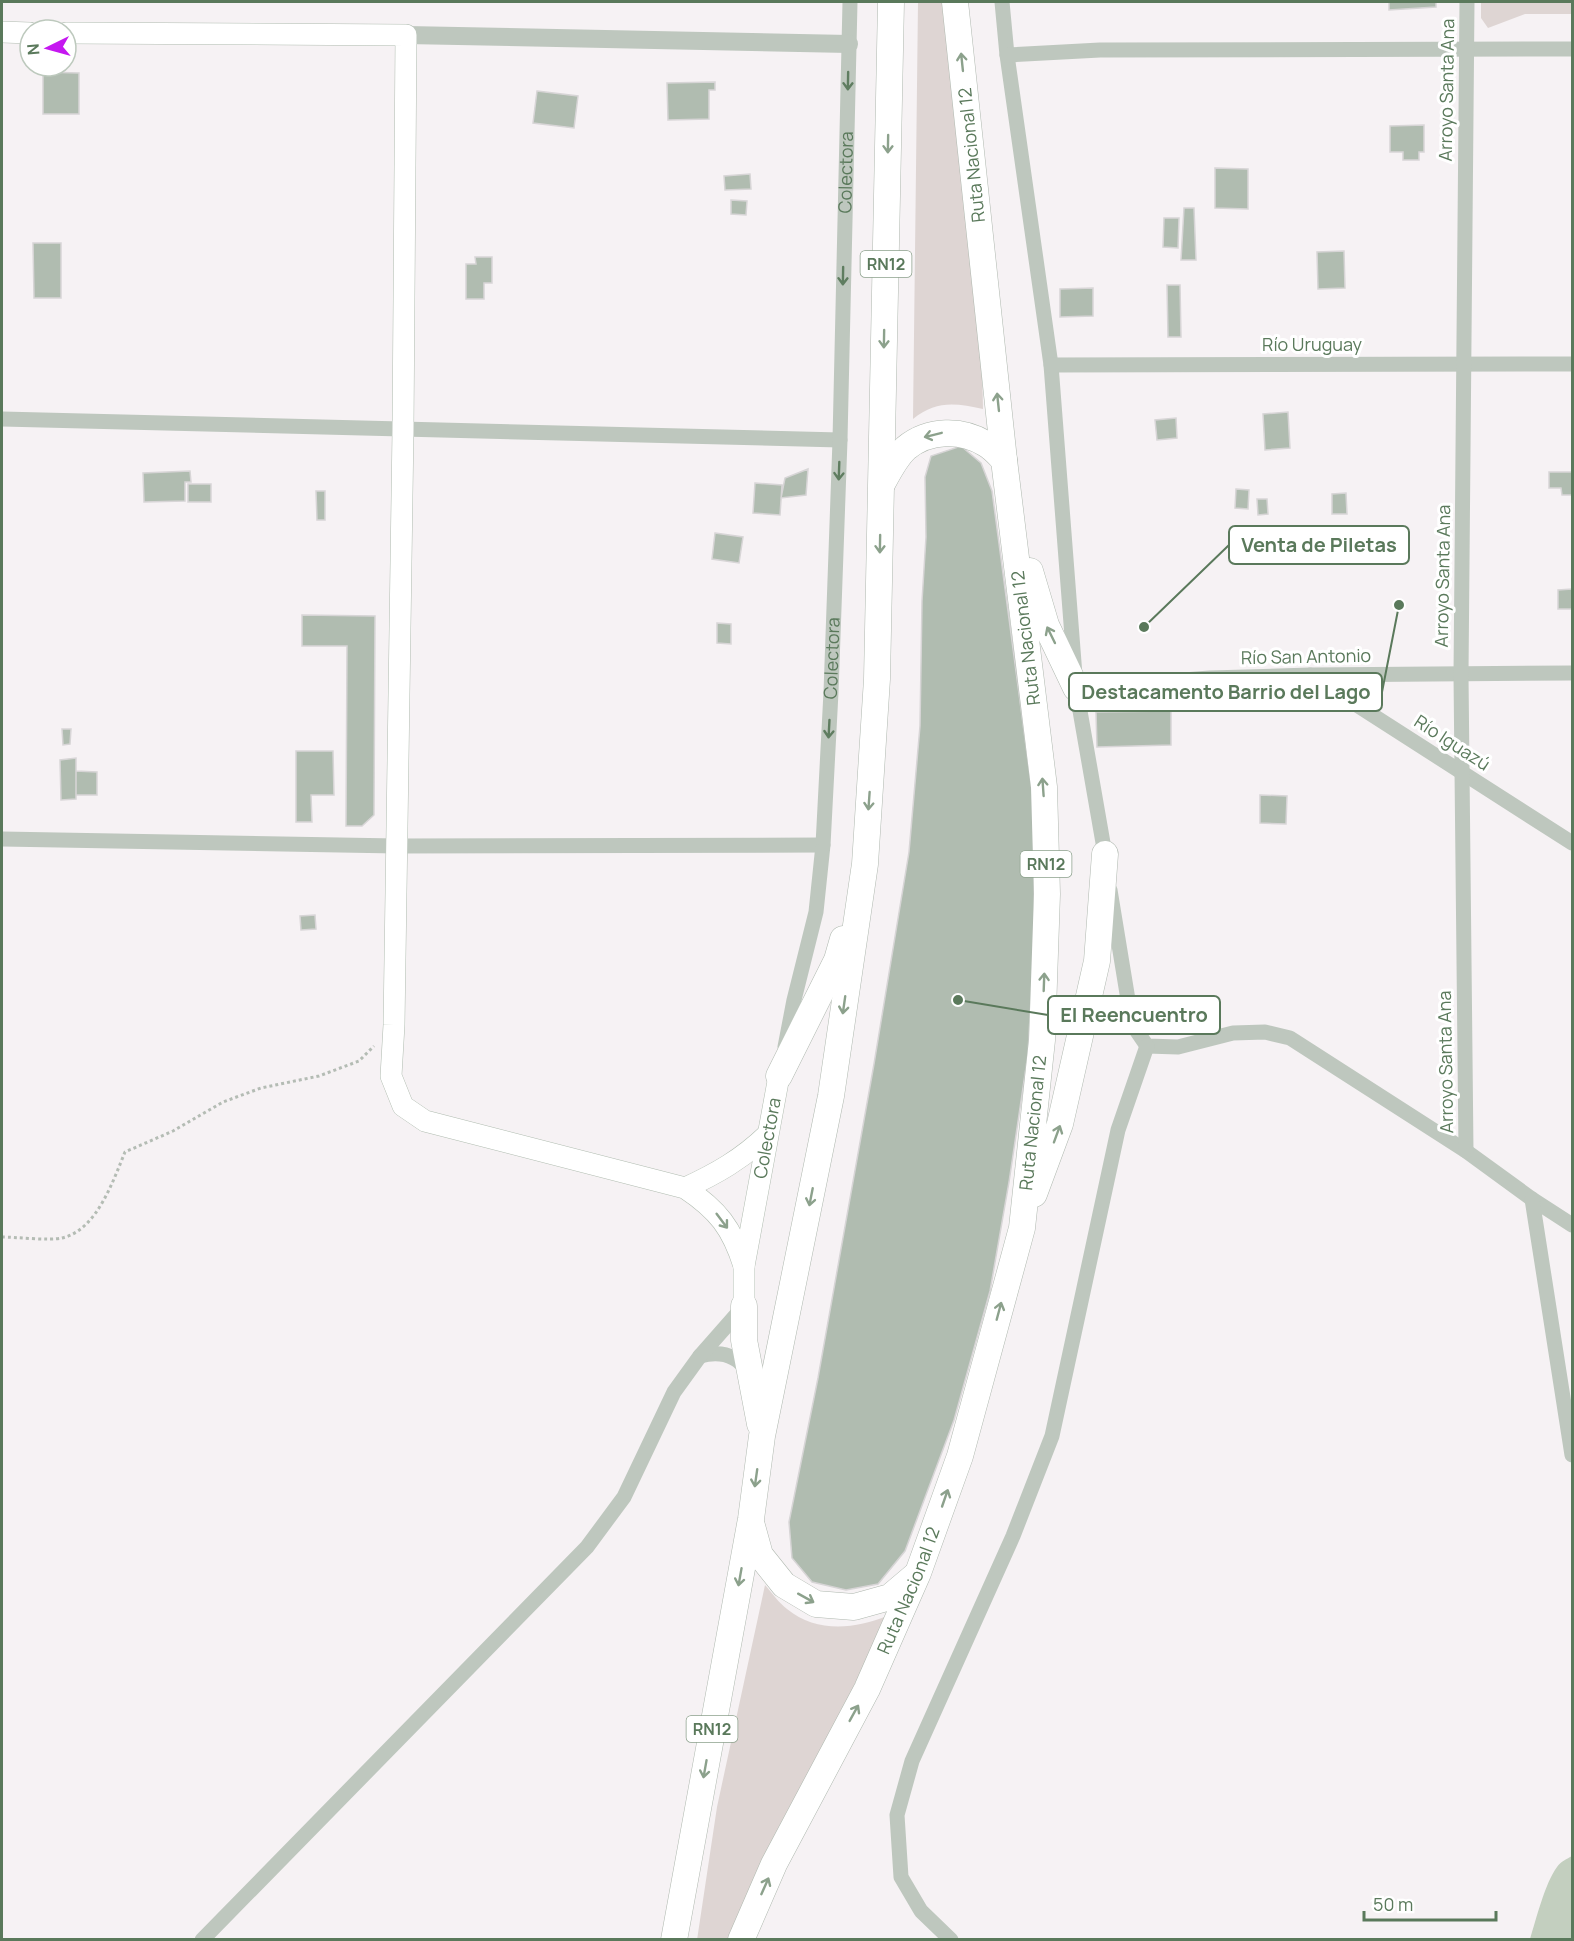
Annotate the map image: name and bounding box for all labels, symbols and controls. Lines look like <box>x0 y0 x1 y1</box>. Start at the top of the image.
north arrow <box>18 18 78 78</box>
street label: Arroyo Santa Ana <box>1433 19 1459 161</box>
text: N <box>22 43 45 56</box>
one-way arrow <box>956 52 967 72</box>
one-way arrow <box>842 70 854 90</box>
street label: Ruta Nacional 12 <box>952 86 990 224</box>
street label: Colectora <box>832 131 858 214</box>
one-way arrow <box>882 133 894 153</box>
road number: RN12 <box>860 251 912 277</box>
one-way arrow <box>838 265 849 285</box>
one-way arrow <box>878 328 890 348</box>
street label: Río Uruguay <box>1262 332 1362 356</box>
one-way arrow <box>992 392 1003 412</box>
one-way arrow <box>924 430 943 442</box>
one-way arrow <box>833 460 844 480</box>
street label: Arroyo Santa Ana <box>1429 505 1455 647</box>
callout: Venta de Piletas <box>1229 526 1409 564</box>
text: Venta de Piletas <box>1241 531 1397 558</box>
one-way arrow <box>874 533 886 553</box>
street label: Ruta Nacional 12 <box>1005 569 1045 707</box>
street label: Colectora <box>818 617 845 700</box>
one-way arrow <box>1044 627 1056 645</box>
street label: Río San Antonio <box>1241 643 1371 669</box>
callout: Destacamento Barrio del Lago <box>1069 673 1382 711</box>
text: Destacamento Barrio del Lago <box>1081 678 1371 705</box>
street label: Río Iguazú <box>1410 709 1495 776</box>
one-way arrow <box>823 718 834 738</box>
one-way arrow <box>1038 778 1049 797</box>
one-way arrow <box>863 791 874 811</box>
road number: RN12 <box>1020 851 1072 877</box>
one-way arrow <box>1038 972 1049 992</box>
street label: Arroyo Santa Ana <box>1432 991 1458 1133</box>
one-way arrow <box>839 994 850 1014</box>
callout: El Reencuentro <box>1048 996 1220 1034</box>
text: El Reencuentro <box>1060 1001 1208 1028</box>
street label: Ruta Nacional 12 <box>1013 1054 1051 1192</box>
street label: Colectora <box>747 1096 786 1180</box>
one-way arrow <box>1052 1125 1063 1144</box>
one-way arrow <box>805 1186 816 1206</box>
one-way arrow <box>716 1213 729 1229</box>
one-way arrow <box>994 1302 1005 1321</box>
one-way arrow <box>751 1467 762 1487</box>
one-way arrow <box>940 1489 951 1508</box>
street label: Ruta Nacional 12 <box>871 1523 945 1658</box>
one-way arrow <box>734 1566 745 1586</box>
one-way arrow <box>797 1592 814 1604</box>
one-way arrow <box>848 1705 860 1722</box>
road number: RN12 <box>686 1716 738 1742</box>
one-way arrow <box>699 1758 710 1778</box>
one-way arrow <box>760 1877 771 1896</box>
scale bar <box>1364 1884 1496 1922</box>
text: 50 m <box>1373 1892 1413 1916</box>

